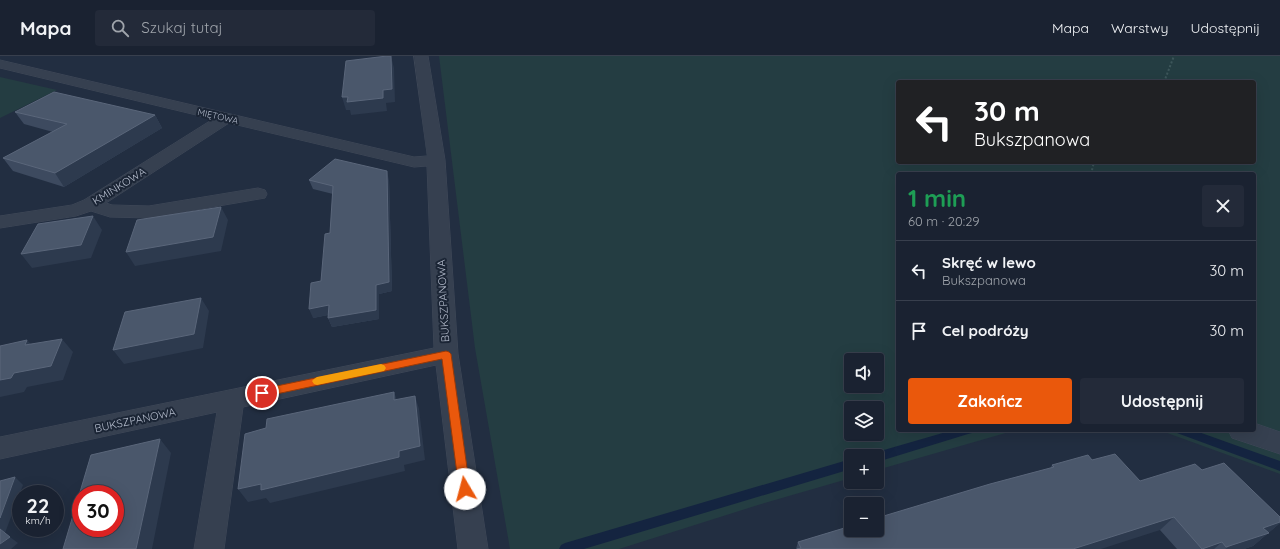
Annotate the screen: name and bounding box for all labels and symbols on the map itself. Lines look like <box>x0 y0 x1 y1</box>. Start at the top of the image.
street label: MIĘTOWA <box>197 106 240 126</box>
street label: KMINKOWA <box>90 164 148 208</box>
street label: BUKSZPANOWA <box>434 259 452 343</box>
pin <box>245 376 279 410</box>
street label: BUKSZPANOWA <box>93 405 177 435</box>
position arrow <box>444 468 486 510</box>
speed limit sign: 30 <box>72 485 124 537</box>

